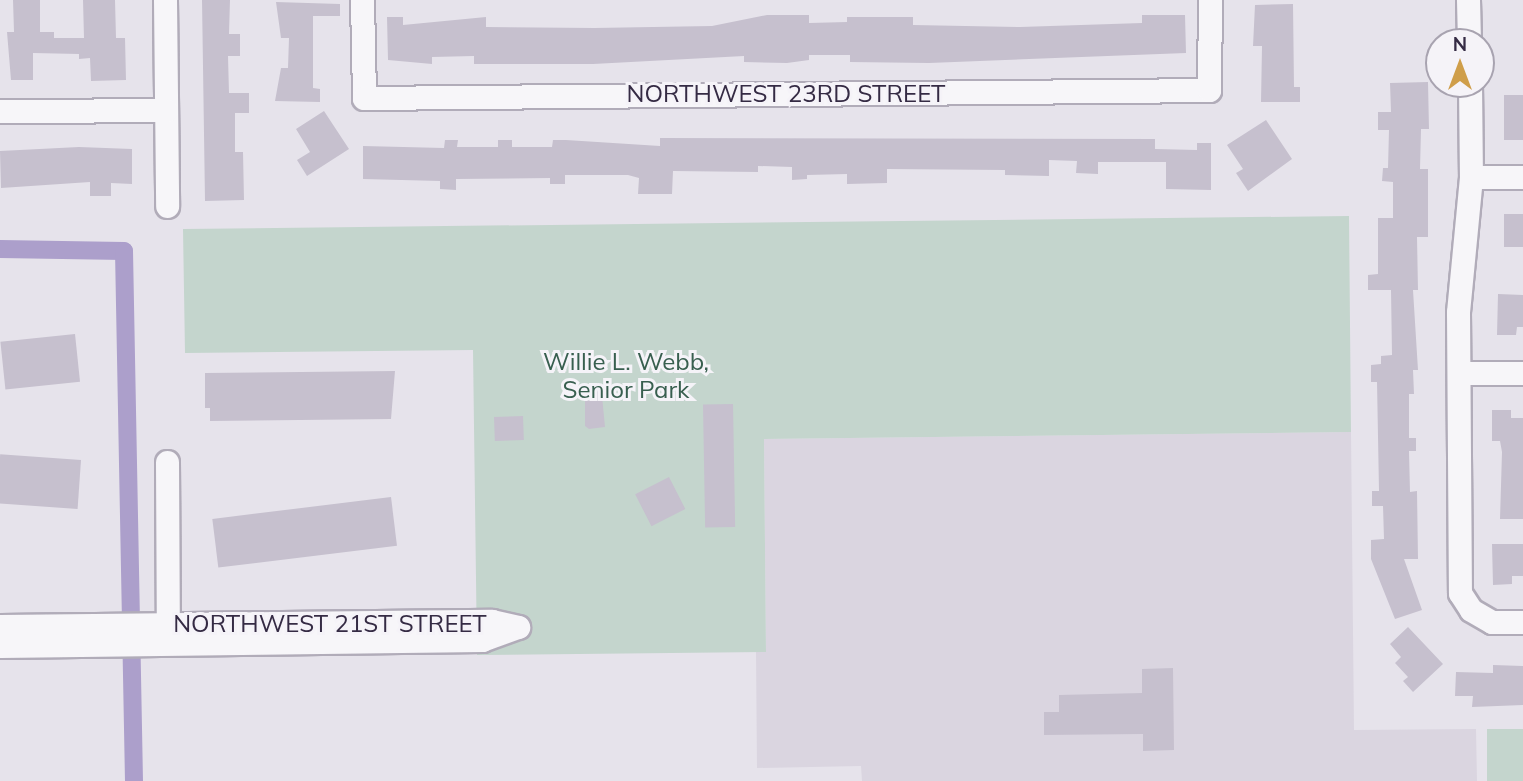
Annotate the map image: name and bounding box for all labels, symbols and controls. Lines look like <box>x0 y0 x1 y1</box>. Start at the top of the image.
north arrow <box>1425 28 1495 98</box>
text: N <box>1453 32 1467 56</box>
street label: NORTHWEST 23RD STREET <box>626 80 946 108</box>
park label: Willie L. Webb, Senior Park <box>543 348 709 404</box>
street label: NORTHWEST 21ST STREET <box>173 610 487 638</box>

